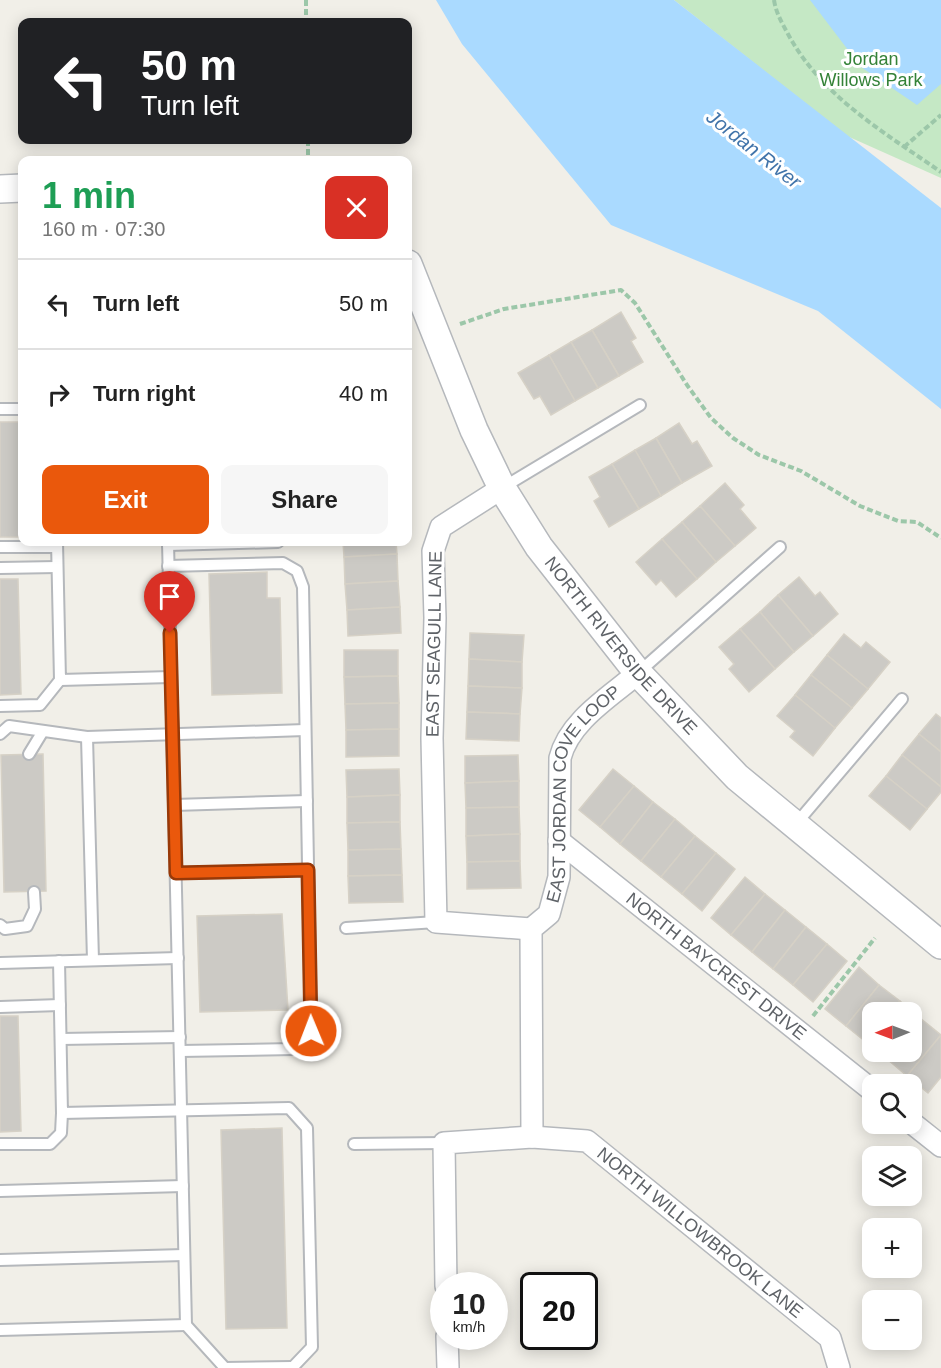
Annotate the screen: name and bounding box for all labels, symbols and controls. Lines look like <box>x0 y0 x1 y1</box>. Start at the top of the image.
icon: left <box>42 42 120 120</box>
text: 50 m <box>141 42 237 89</box>
park label: Jordan Willows Park <box>819 49 924 90</box>
text: Turn left <box>141 91 239 121</box>
water label: Jordan River <box>702 105 806 193</box>
text: 1 min <box>42 175 136 216</box>
button: close <box>325 176 388 239</box>
text: 160 m · 07:30 <box>42 218 165 240</box>
icon: left <box>42 288 75 321</box>
text: Turn left <box>93 291 179 316</box>
text: 50 m <box>339 291 388 316</box>
icon: right <box>42 378 75 411</box>
text: Turn right <box>93 381 195 406</box>
text: 40 m <box>339 381 388 406</box>
button: Exit <box>42 465 209 534</box>
button: Share <box>221 465 388 534</box>
street label: EAST SEAGULL LANE <box>422 551 446 737</box>
street label: NORTH RIVERSIDE DRIVE <box>541 553 701 739</box>
pin <box>144 571 195 633</box>
icon: arrive <box>153 580 186 613</box>
street label: EAST JORDAN COVE LOOP <box>543 681 624 905</box>
street label: NORTH BAYCREST DRIVE <box>622 889 810 1044</box>
position arrow <box>279 999 343 1063</box>
north arrow <box>862 1002 922 1062</box>
map controls <box>862 1002 922 1350</box>
button: search <box>862 1074 922 1134</box>
street label: NORTH WILLOWBROOK LANE <box>593 1143 807 1322</box>
button: layers <box>862 1146 922 1206</box>
button: + <box>862 1218 922 1278</box>
speed limit sign: 20 <box>520 1272 598 1350</box>
text: 10 <box>452 1287 486 1320</box>
button: − <box>862 1290 922 1350</box>
text: km/h <box>453 1318 485 1335</box>

